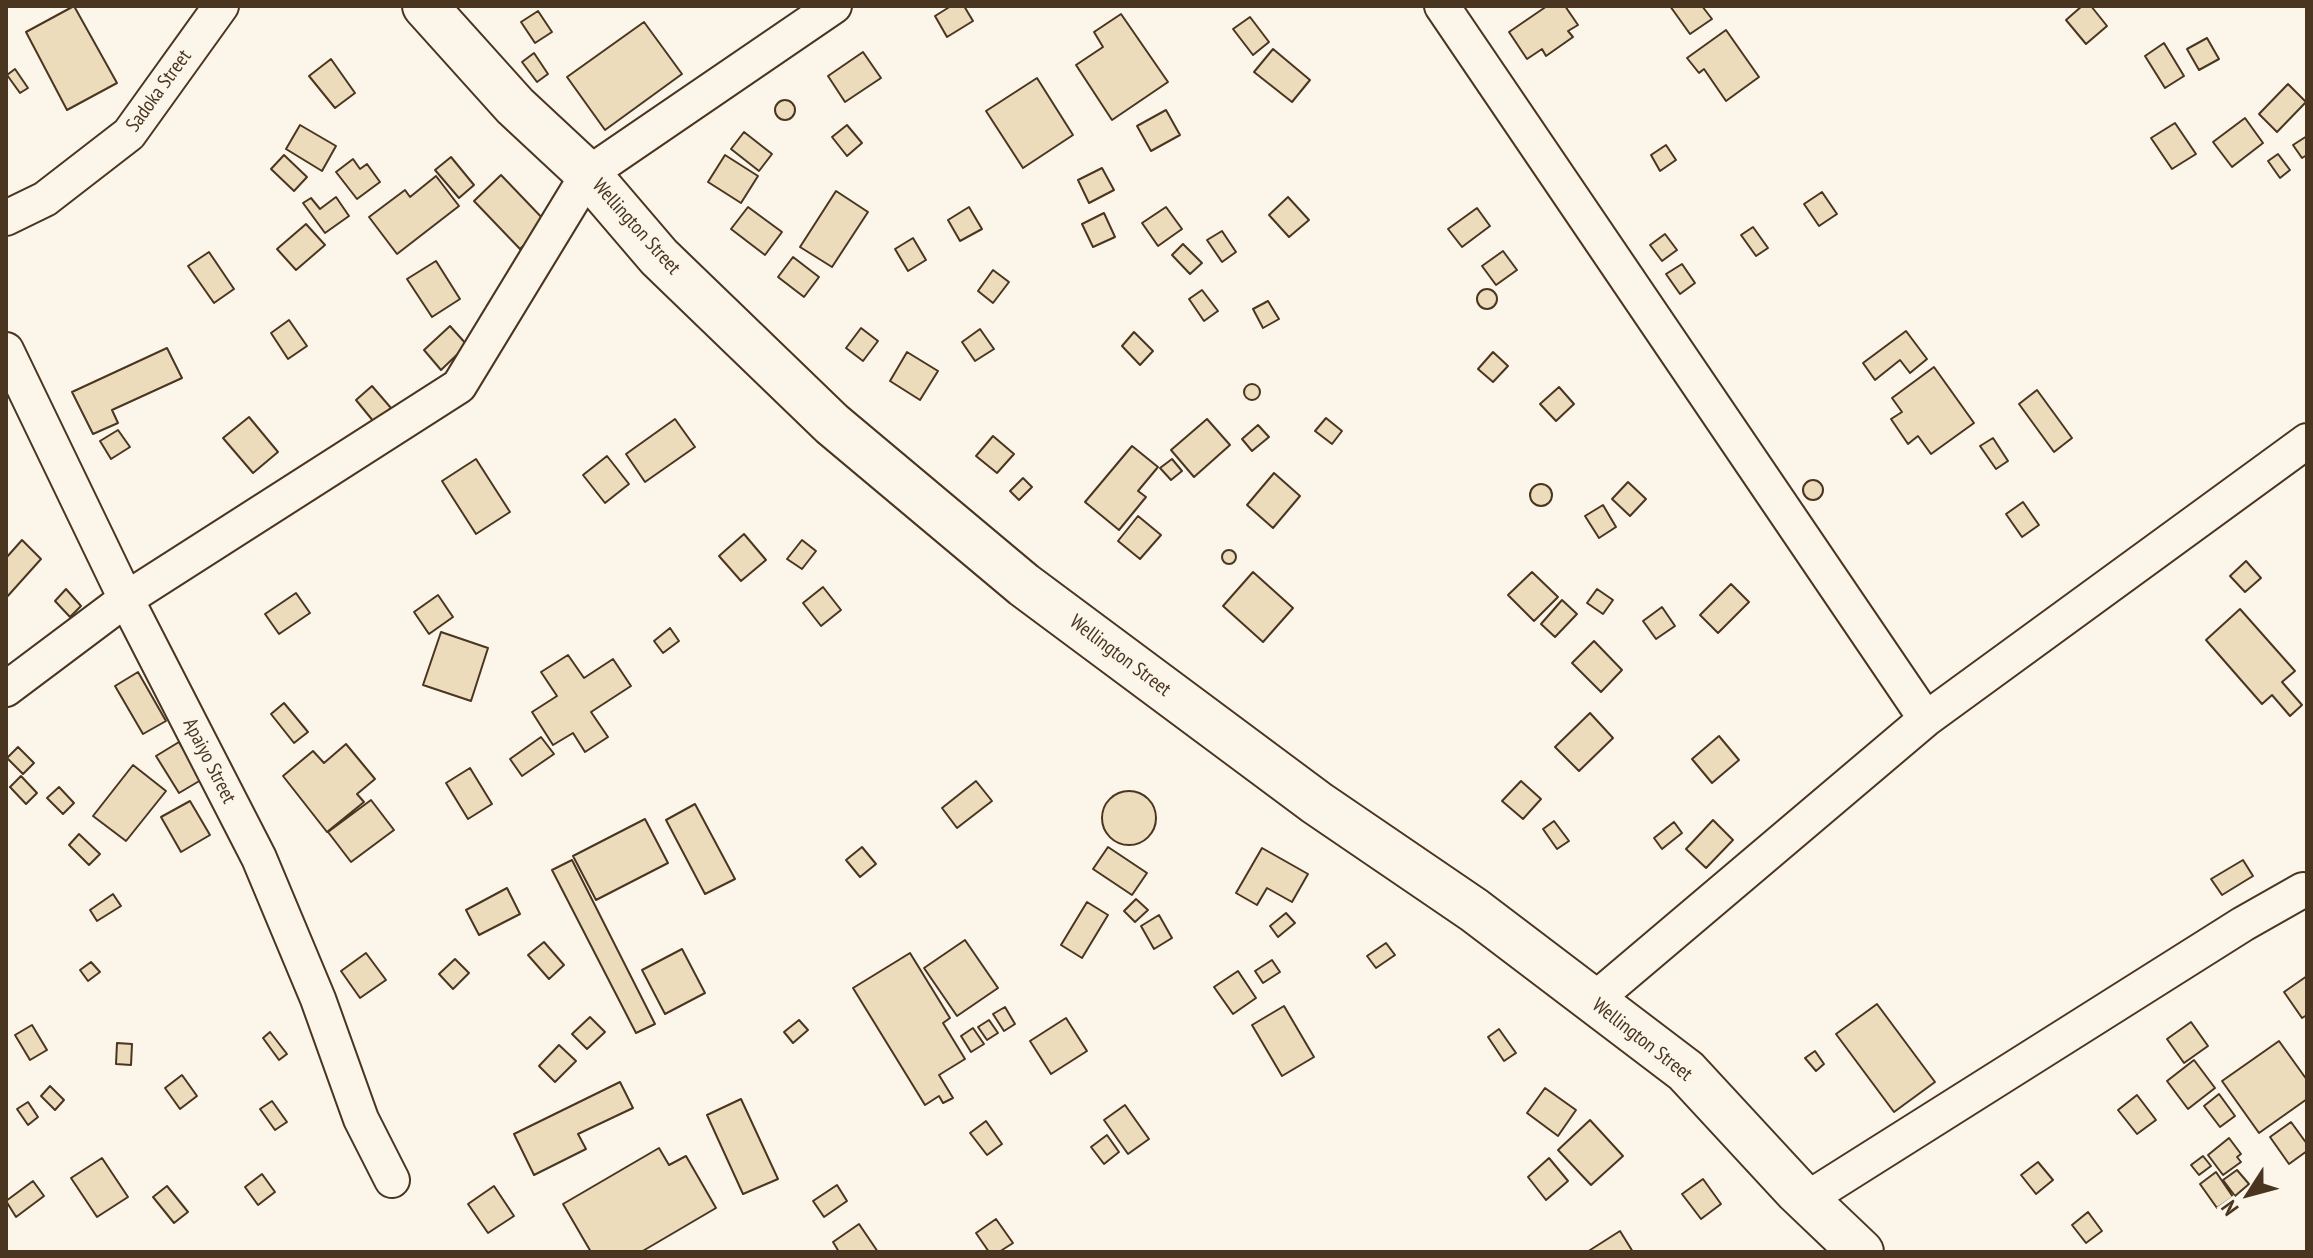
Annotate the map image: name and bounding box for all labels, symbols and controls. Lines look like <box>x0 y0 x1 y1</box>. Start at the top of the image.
street label: Sadoka Street <box>121 45 197 137</box>
street label: Wellington Street <box>587 174 685 280</box>
street label: Wellington Street <box>1065 610 1175 702</box>
street label: Apaiyo Street <box>177 714 241 808</box>
street label: Wellington Street <box>1587 993 1697 1087</box>
north arrow <box>2209 1154 2289 1234</box>
text: N <box>2215 1195 2244 1221</box>

